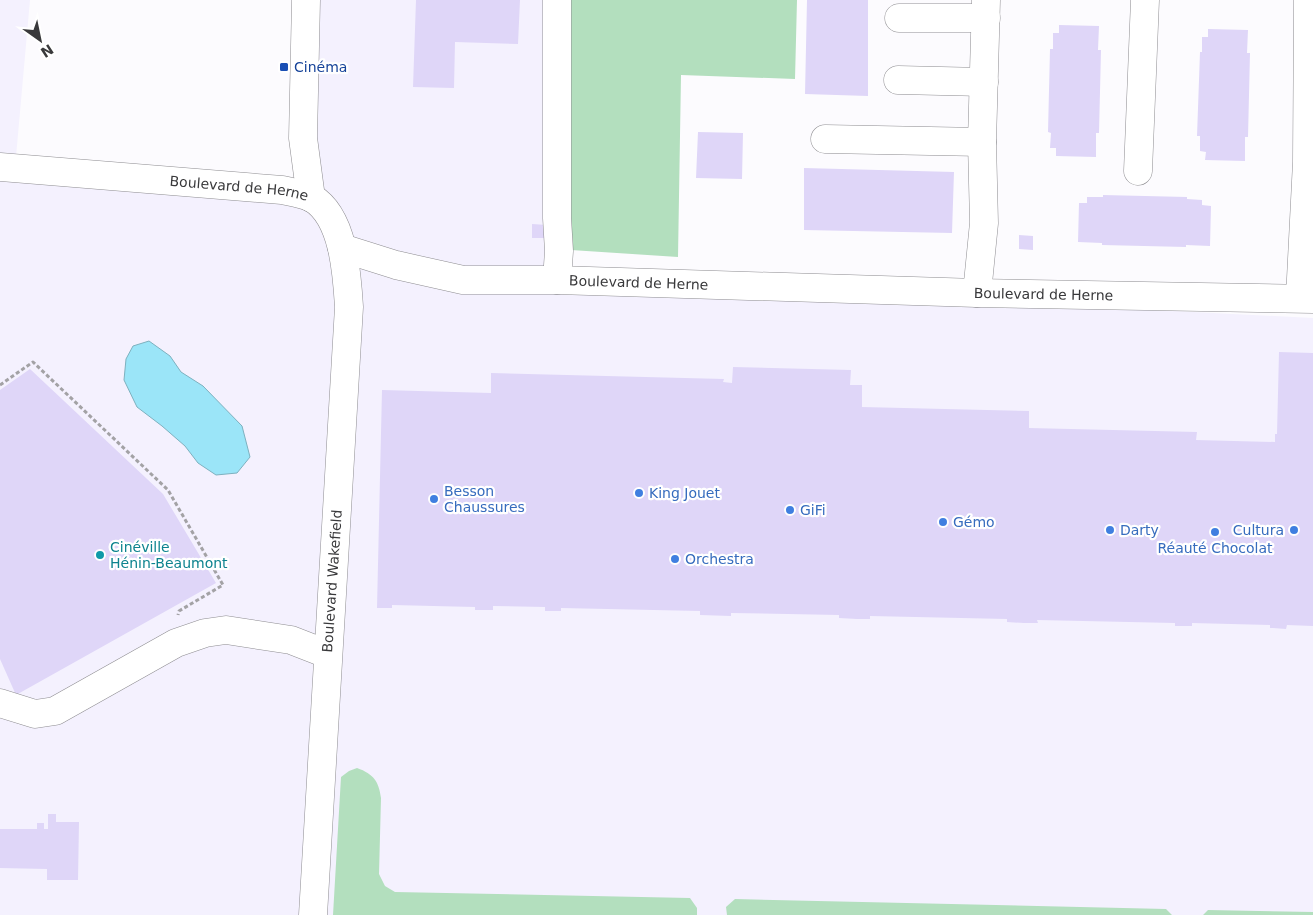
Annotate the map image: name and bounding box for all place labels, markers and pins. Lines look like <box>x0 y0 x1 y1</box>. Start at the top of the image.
place label: Cinéma <box>294 59 347 75</box>
marker: Cinéma <box>278 61 290 73</box>
place label: Besson Chaussures <box>444 483 525 515</box>
place label: King Jouet <box>649 485 720 501</box>
marker: King Jouet <box>633 487 645 499</box>
marker: Besson Chaussures <box>428 493 440 505</box>
place label: GiFi <box>800 502 826 518</box>
marker: GiFi <box>784 504 796 516</box>
place label: Gémo <box>953 514 995 530</box>
marker: Gémo <box>937 516 949 528</box>
place label: Darty <box>1120 522 1159 538</box>
place label: Cultura <box>1233 522 1284 538</box>
marker: Darty <box>1104 524 1116 536</box>
marker: Cultura <box>1288 524 1300 536</box>
marker: Réauté Chocolat <box>1209 526 1221 538</box>
place label: Cinéville Hénin-Beaumont <box>110 539 228 571</box>
place label: Réauté Chocolat <box>1157 540 1273 556</box>
marker: Cinéville Hénin-Beaumont <box>94 549 106 561</box>
place label: Orchestra <box>685 551 754 567</box>
marker: Orchestra <box>669 553 681 565</box>

